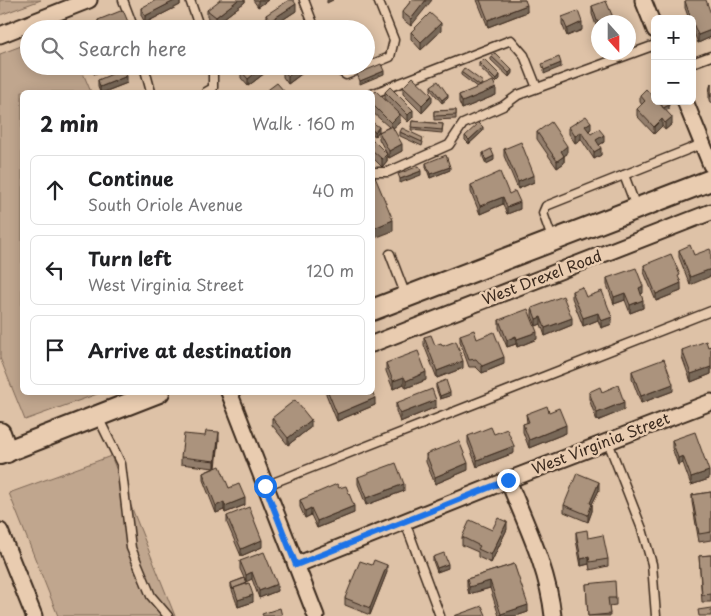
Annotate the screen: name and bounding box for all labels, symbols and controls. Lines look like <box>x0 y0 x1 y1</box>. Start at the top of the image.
north arrow <box>591 15 636 60</box>
map controls <box>651 15 696 105</box>
button: + <box>651 15 696 60</box>
search box <box>20 20 375 75</box>
icon: search <box>38 34 66 62</box>
text: Search here <box>78 34 187 62</box>
button: − <box>651 60 696 105</box>
text: 2 min <box>40 107 99 139</box>
text: Walk · 160 m <box>252 111 355 135</box>
text: Continue <box>88 164 174 192</box>
icon: ahead <box>41 176 69 204</box>
text: 40 m <box>312 178 354 202</box>
text: South Oriole Avenue <box>88 192 243 216</box>
street label: West Drexel Road <box>478 243 605 310</box>
text: Turn left <box>88 244 172 272</box>
icon: left <box>41 256 69 284</box>
text: 120 m <box>307 258 354 282</box>
text: West Virginia Street <box>88 272 244 296</box>
icon: arrive <box>41 336 69 364</box>
text: Arrive at destination <box>88 336 292 364</box>
street label: West Virginia Street <box>528 406 673 480</box>
route end <box>497 469 520 492</box>
route start <box>254 475 277 498</box>

